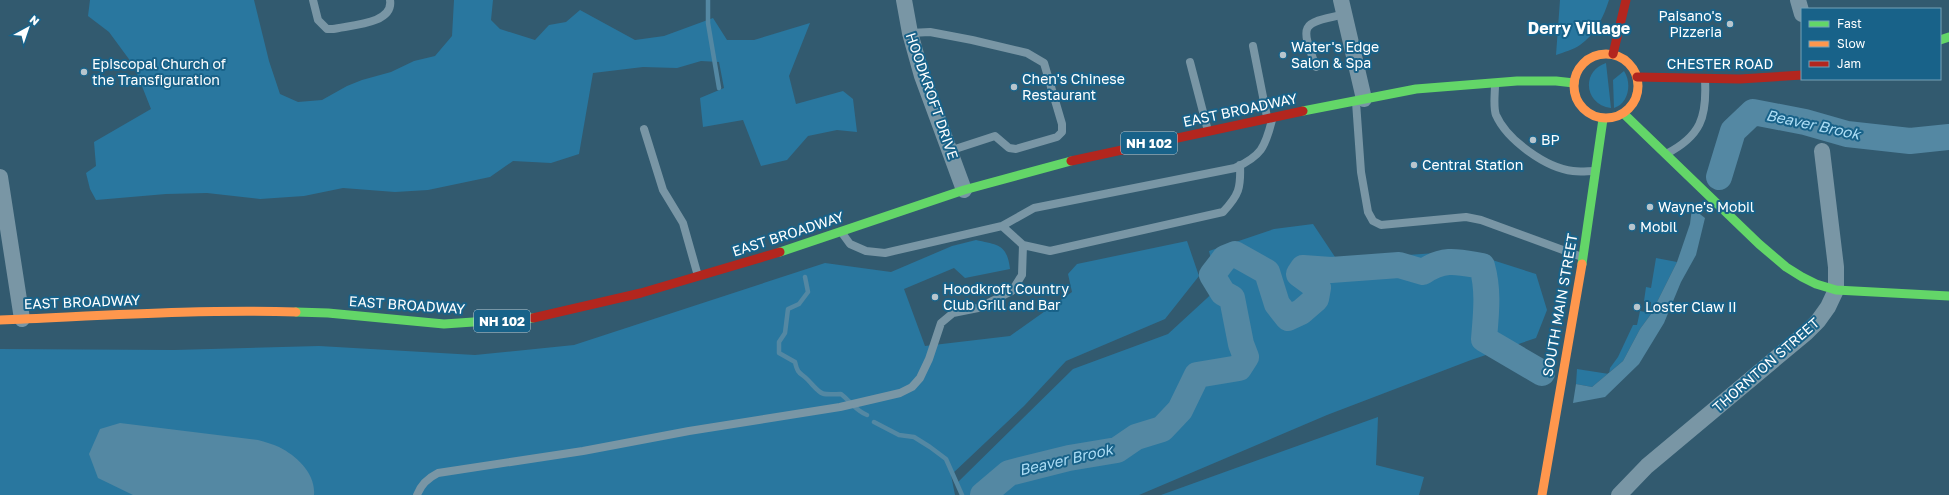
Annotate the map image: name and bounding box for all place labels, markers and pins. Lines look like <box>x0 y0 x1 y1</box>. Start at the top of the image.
place label: Paisano's Pizzeria <box>1659 7 1722 40</box>
marker: Paisano's Pizzeria <box>1725 19 1735 29</box>
place label: Water's Edge Salon & Spa <box>1291 38 1379 71</box>
marker: Water's Edge Salon & Spa <box>1278 50 1288 60</box>
place label: Episcopal Church of the Transfiguration <box>92 55 226 88</box>
marker: Episcopal Church of the Transfiguration <box>79 67 89 77</box>
place label: Chen's Chinese Restaurant <box>1022 70 1125 103</box>
marker: Chen's Chinese Restaurant <box>1009 82 1019 92</box>
place label: BP <box>1541 131 1560 148</box>
marker: BP <box>1528 135 1538 145</box>
place label: Central Station <box>1422 156 1523 173</box>
marker: Central Station <box>1409 160 1419 170</box>
place label: Wayne's Mobil <box>1658 198 1754 215</box>
marker: Wayne's Mobil <box>1645 202 1655 212</box>
place label: Mobil <box>1640 218 1677 235</box>
marker: Mobil <box>1627 222 1637 232</box>
place label: Hoodkroft Country Club Grill and Bar <box>943 280 1069 313</box>
marker: Hoodkroft Country Club Grill and Bar <box>930 292 940 302</box>
place label: Loster Claw II <box>1645 298 1737 315</box>
marker: Loster Claw II <box>1632 302 1642 312</box>

